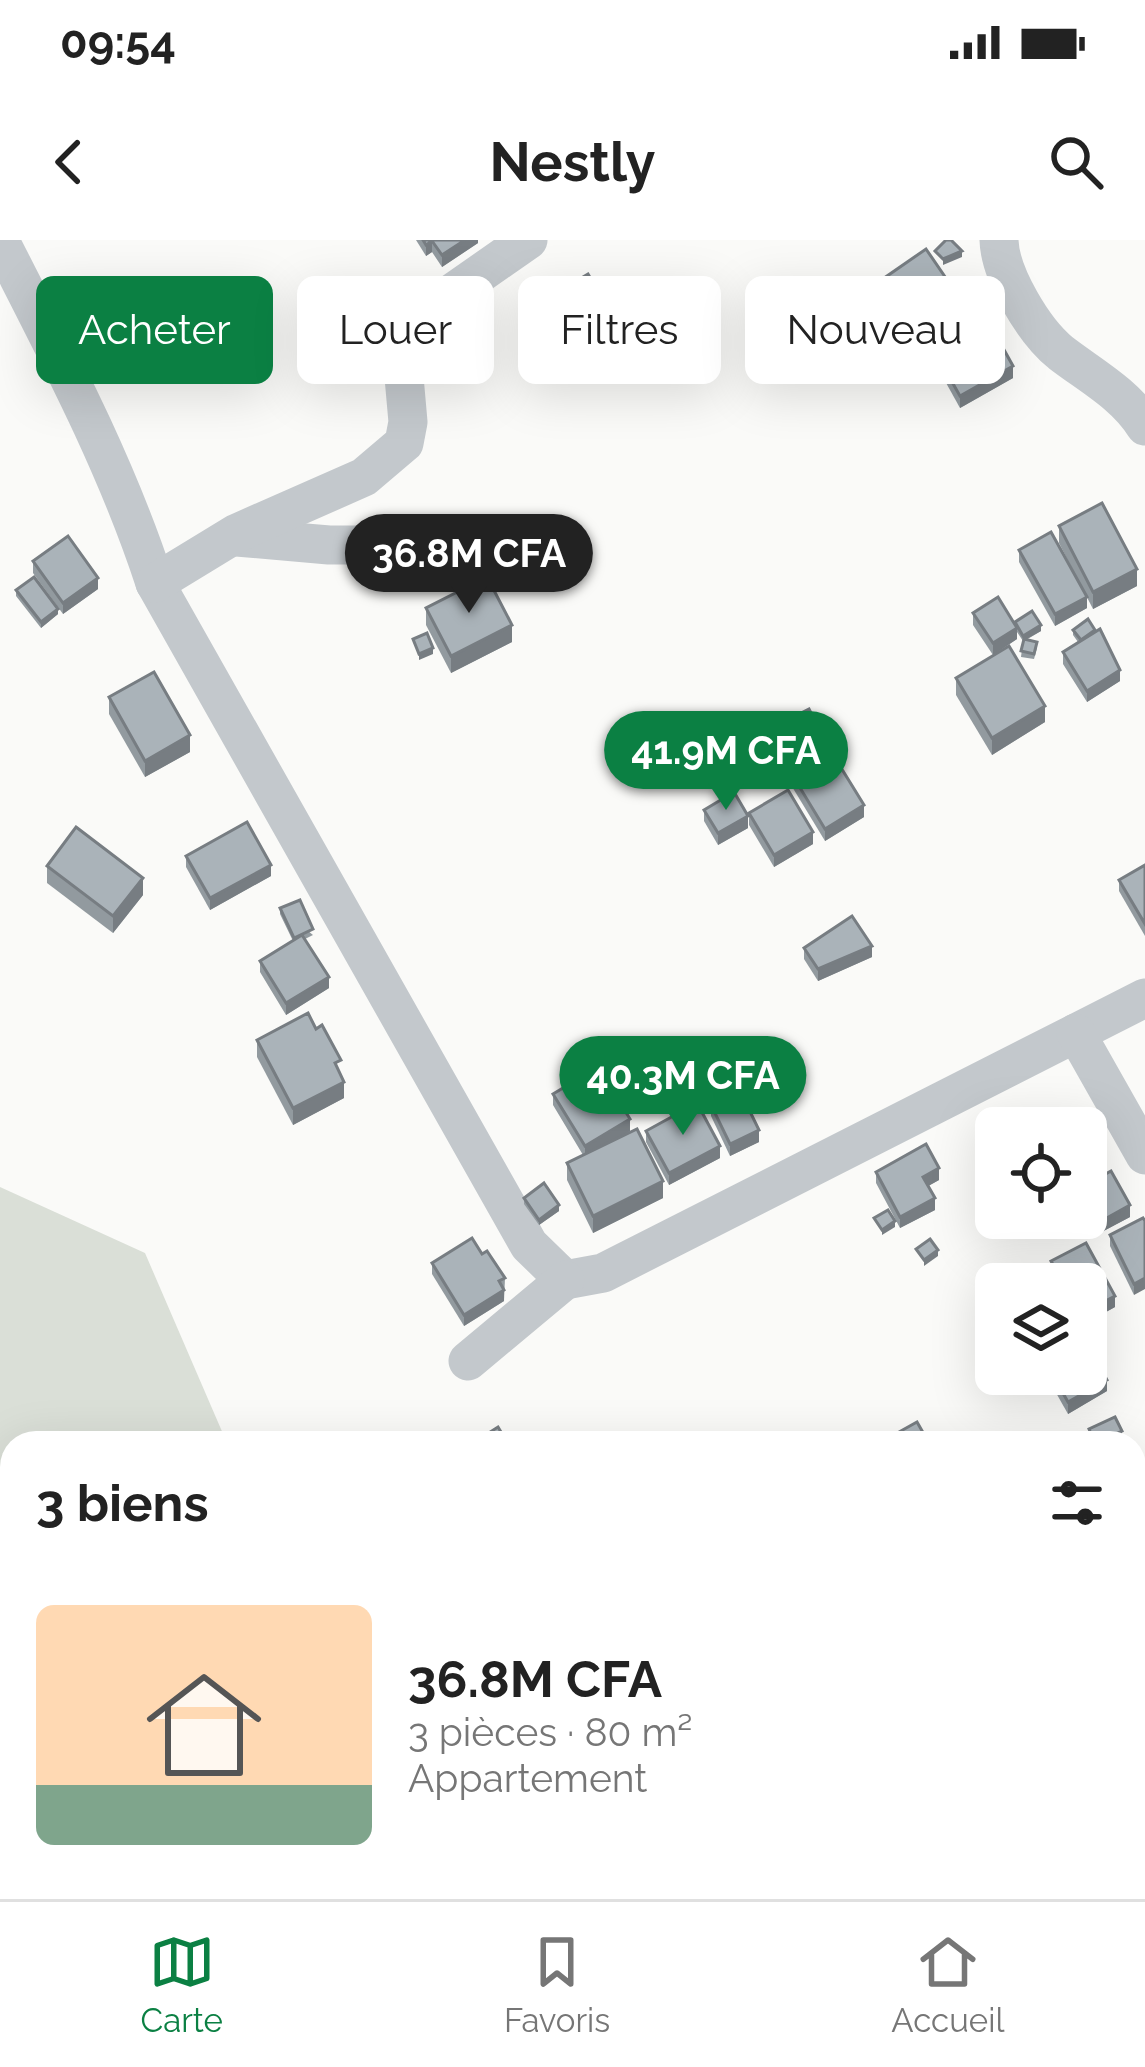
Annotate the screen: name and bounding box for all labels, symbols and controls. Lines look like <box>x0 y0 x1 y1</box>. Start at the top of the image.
text: 09:54 <box>60 16 176 69</box>
icon: back <box>36 129 102 195</box>
icon: search <box>1043 129 1109 195</box>
text: Nestly <box>490 130 655 194</box>
chip: Acheter <box>36 276 273 384</box>
chip: Louer <box>297 276 494 384</box>
chip: Filtres <box>518 276 721 384</box>
chip: Nouveau <box>745 276 1005 384</box>
pin: 36.8M CFA <box>332 514 606 616</box>
text: 36.8M CFA <box>372 530 566 576</box>
pin: 41.9M CFA <box>589 711 863 813</box>
text: 41.9M CFA <box>631 727 821 773</box>
pin: 40.3M CFA <box>546 1036 820 1138</box>
text: 40.3M CFA <box>586 1052 780 1098</box>
map controls <box>975 1107 1107 1395</box>
button: locate <box>975 1107 1107 1239</box>
button: layers <box>975 1263 1107 1395</box>
icon: filters <box>1044 1470 1110 1536</box>
text: 3 biens <box>36 1473 209 1533</box>
text: 36.8M CFA <box>408 1649 662 1709</box>
icon: home <box>132 1653 276 1797</box>
text: 3 pièces · 80 m² <box>408 1709 692 1755</box>
text: Appartement <box>408 1755 647 1801</box>
tab: Carte <box>141 1929 223 2040</box>
tab: Favoris <box>504 1929 610 2040</box>
tab: Accueil <box>891 1929 1004 2040</box>

